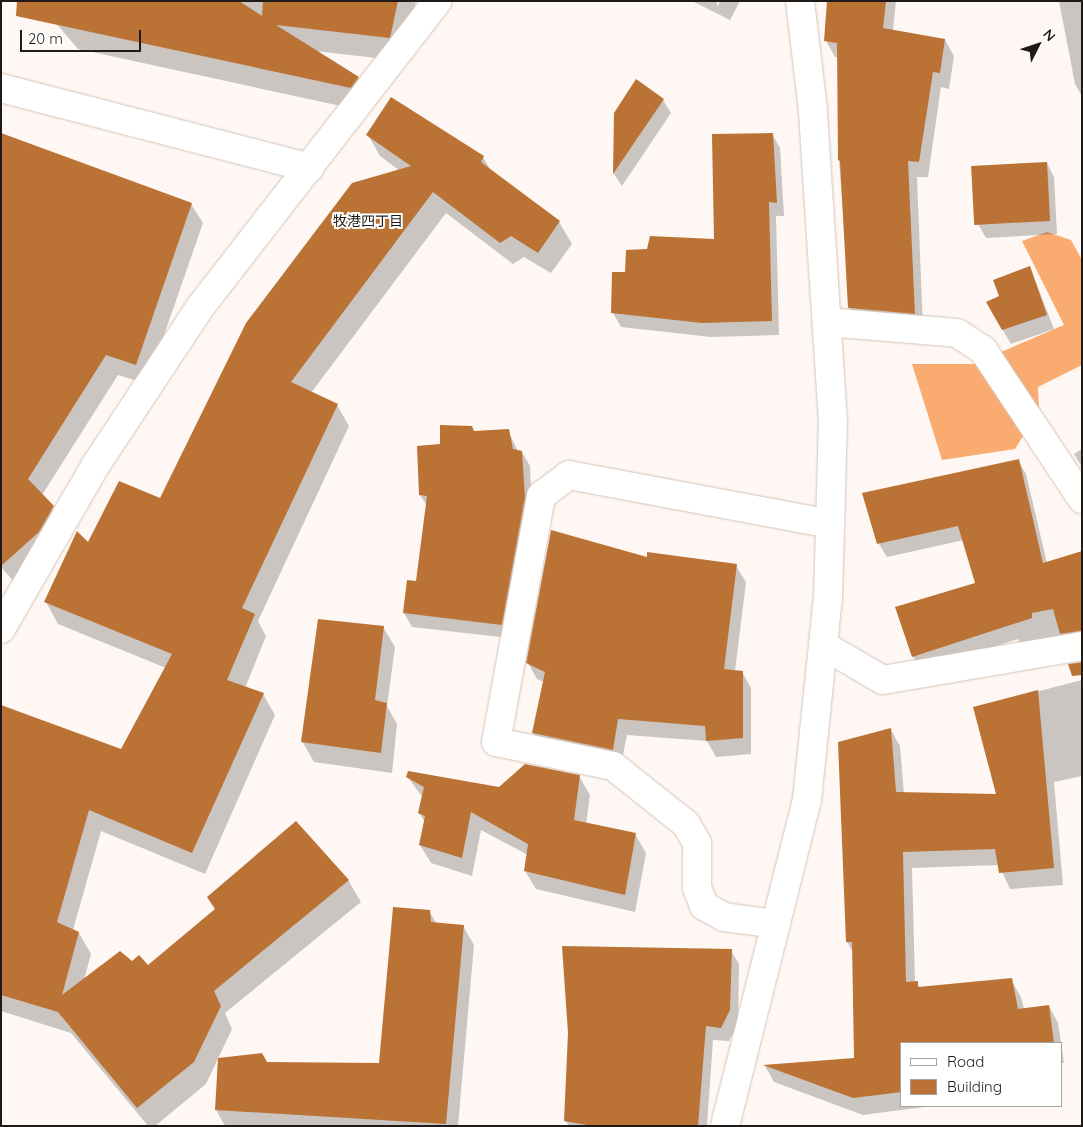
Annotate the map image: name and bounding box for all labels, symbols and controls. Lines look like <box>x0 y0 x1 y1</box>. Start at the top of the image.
scale bar <box>22 20 144 52</box>
north arrow <box>1013 20 1063 70</box>
text: N <box>1039 25 1059 45</box>
text: 20 m <box>28 29 63 48</box>
district label: 牧港四丁目 <box>333 213 403 229</box>
legend <box>900 1042 1063 1107</box>
text: Road <box>947 1052 984 1071</box>
text: Building <box>947 1077 1002 1096</box>

